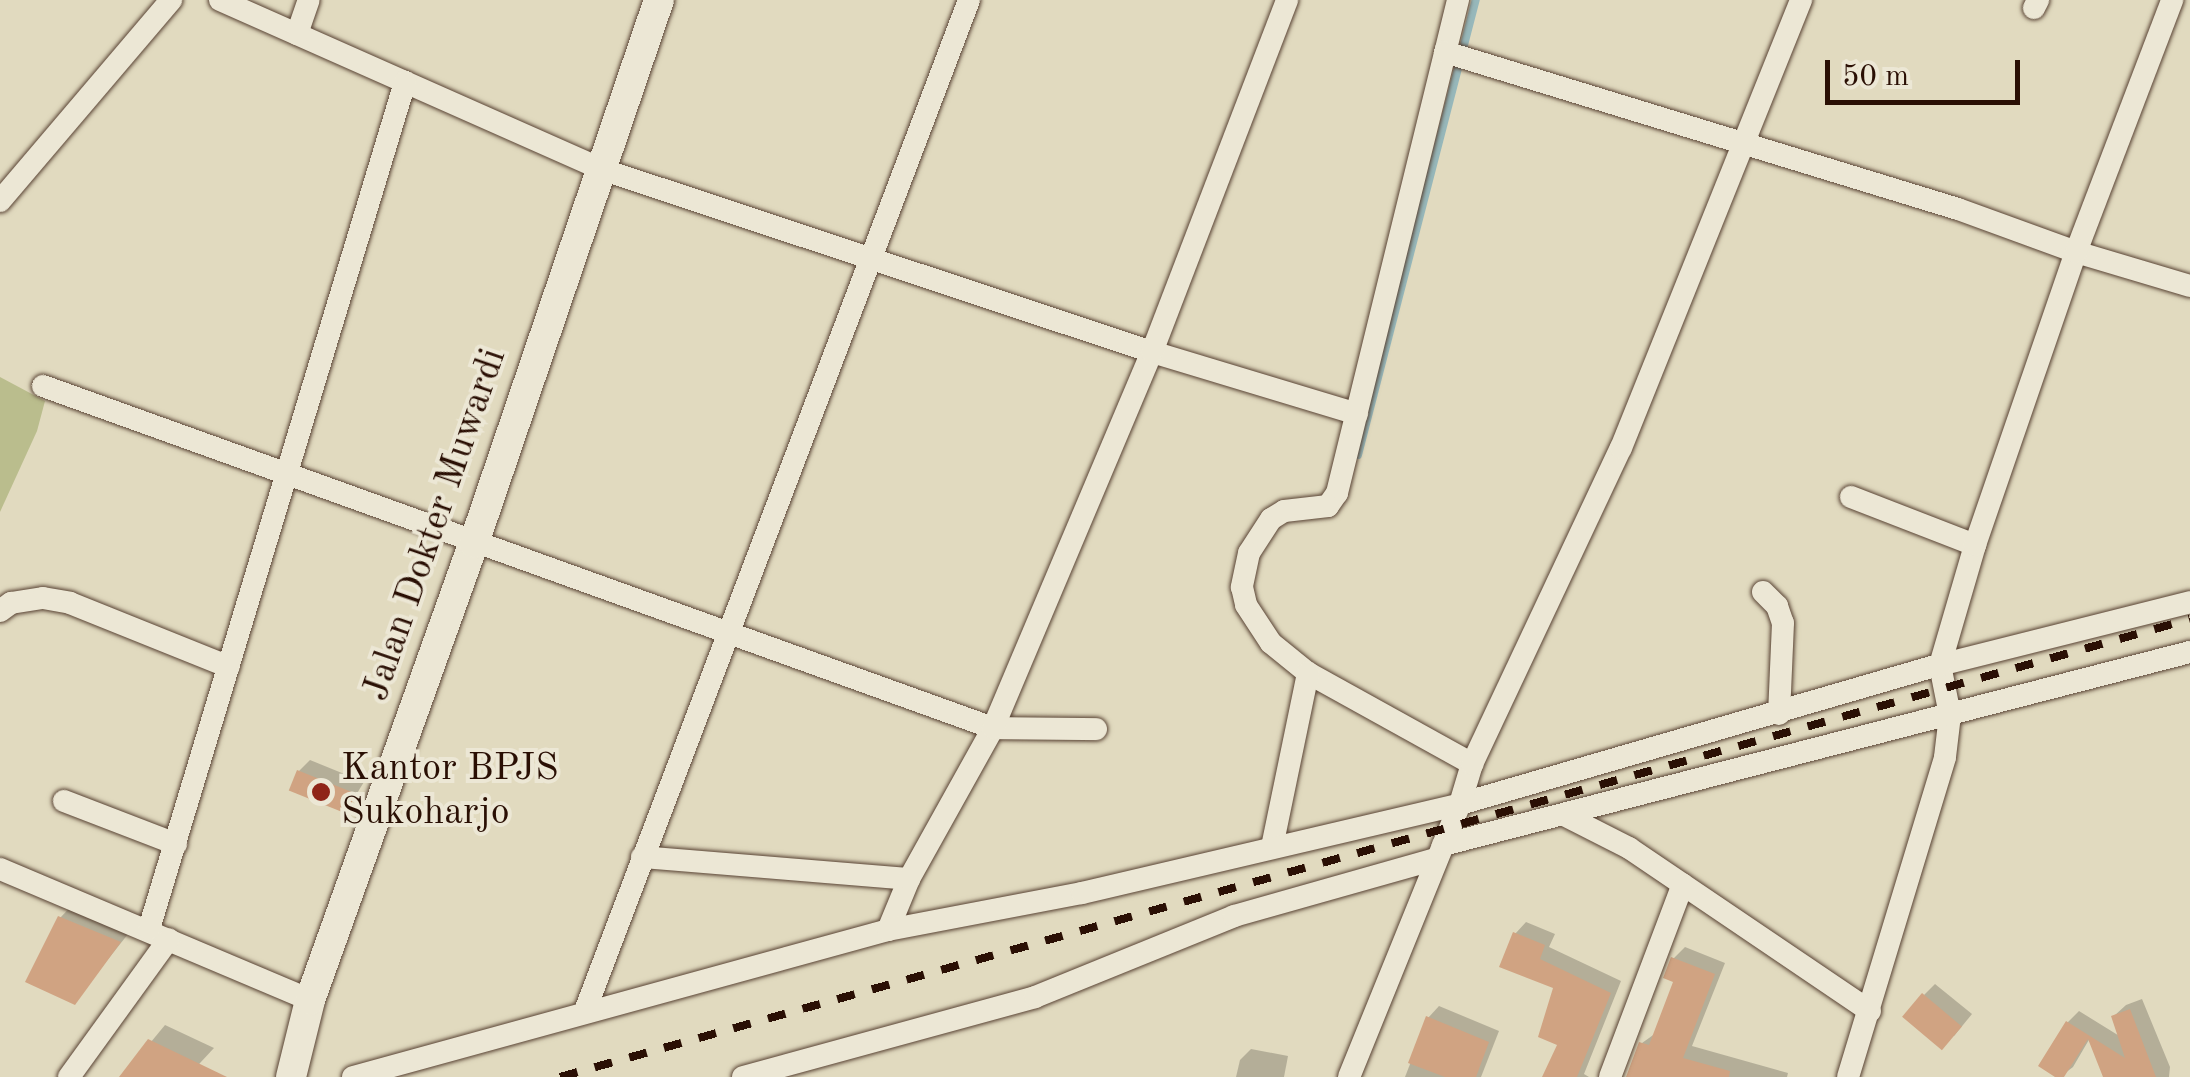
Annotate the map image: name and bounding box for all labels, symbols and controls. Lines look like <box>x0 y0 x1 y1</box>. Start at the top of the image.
scale bar <box>1830 40 2025 102</box>
text: 50 m <box>1842 62 1909 92</box>
street label: Jalan Dokter Muwardi <box>354 343 518 707</box>
place label: Kantor BPJS Sukoharjo <box>341 747 559 836</box>
marker: Kantor BPJS Sukoharjo <box>310 781 332 803</box>

